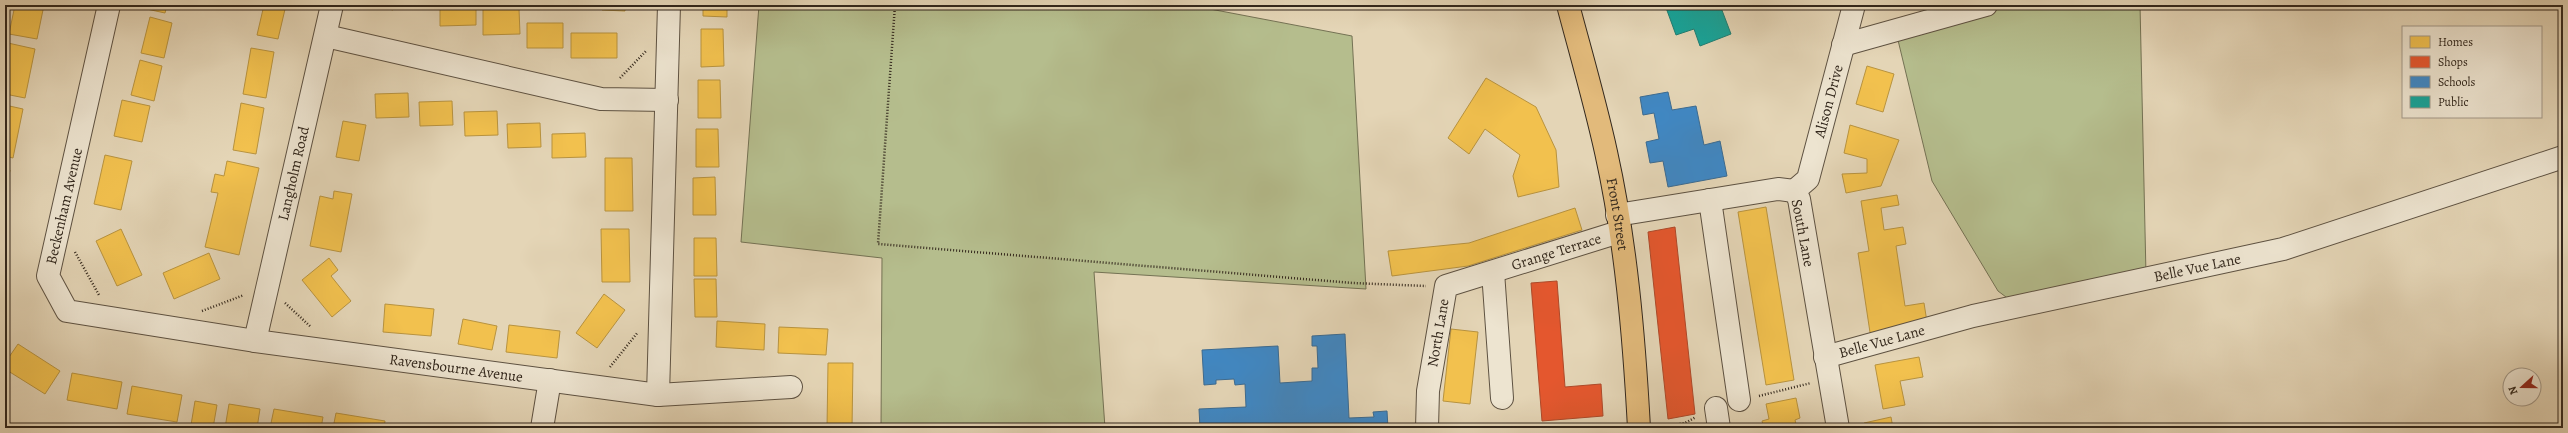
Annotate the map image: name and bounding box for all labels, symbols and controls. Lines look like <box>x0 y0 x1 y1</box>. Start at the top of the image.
legend <box>2402 26 2542 118</box>
text: Homes <box>2438 34 2473 50</box>
text: Shops <box>2438 54 2468 70</box>
street label: Alison Drive <box>1809 62 1848 141</box>
text: Schools <box>2438 74 2475 90</box>
text: Public <box>2438 94 2469 110</box>
street label: Langholm Road <box>273 123 314 222</box>
street label: Beckenham Avenue <box>41 145 87 266</box>
street label: Front Street <box>1602 176 1633 252</box>
street label: South Lane <box>1787 197 1819 269</box>
street label: Grange Terrace <box>1509 228 1604 275</box>
street label: Belle Vue Lane <box>2152 248 2243 287</box>
street label: North Lane <box>1422 297 1454 369</box>
street label: Belle Vue Lane <box>1837 320 1927 363</box>
street label: Ravensbourne Avenue <box>388 349 525 387</box>
north arrow <box>2502 367 2542 407</box>
text: N <box>2505 384 2522 397</box>

